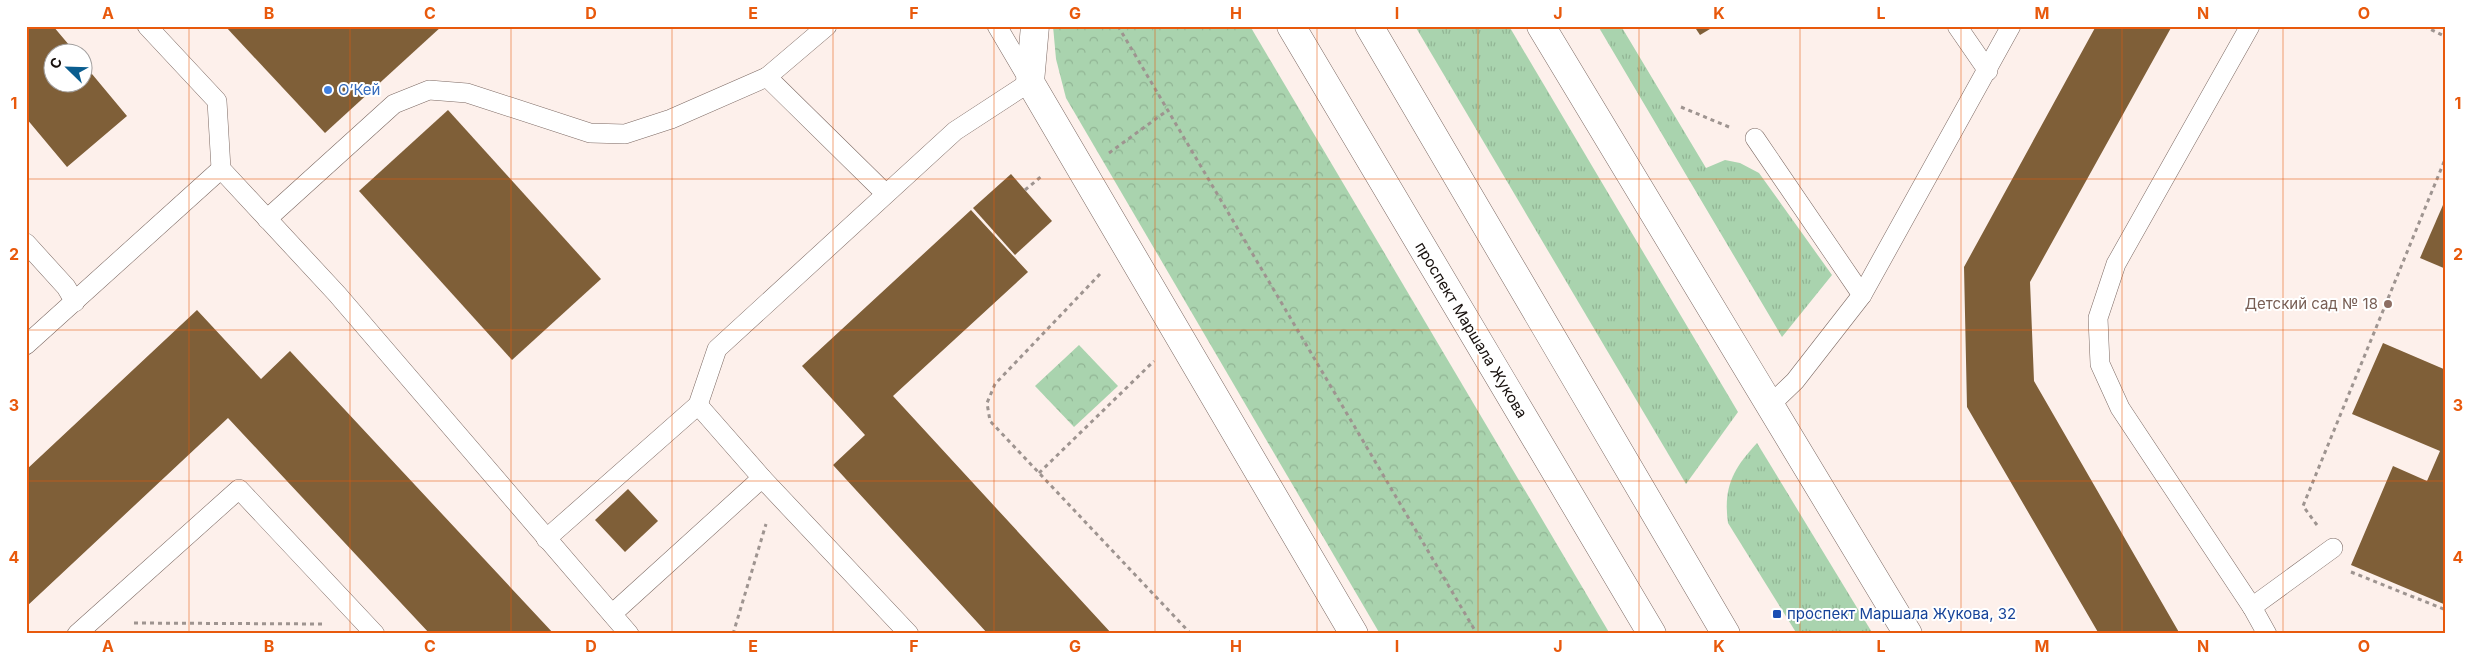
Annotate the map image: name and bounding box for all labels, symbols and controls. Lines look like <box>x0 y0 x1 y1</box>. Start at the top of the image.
text: A <box>102 3 114 23</box>
text: B <box>264 3 274 23</box>
text: C <box>424 3 436 23</box>
text: D <box>585 3 597 23</box>
text: E <box>748 3 758 23</box>
text: F <box>909 3 919 23</box>
text: G <box>1069 3 1081 23</box>
text: H <box>1230 3 1242 23</box>
text: I <box>1395 3 1399 23</box>
text: J <box>1553 3 1563 23</box>
text: K <box>1713 3 1725 23</box>
text: L <box>1876 3 1886 23</box>
text: M <box>2035 3 2049 23</box>
text: N <box>2197 3 2209 23</box>
text: O <box>2358 3 2370 23</box>
north arrow <box>42 42 92 92</box>
text: С <box>46 55 65 71</box>
place label: О’Кей <box>338 80 380 99</box>
marker: О’Кей <box>322 84 334 96</box>
text: 1 <box>11 93 17 113</box>
text: 1 <box>2455 93 2461 113</box>
street label: проспект Маршала Жукова <box>1411 238 1532 421</box>
text: 2 <box>9 244 19 264</box>
text: 2 <box>2453 244 2463 264</box>
place label: Детский сад № 18 <box>2245 294 2378 313</box>
marker: Детский сад № 18 <box>2382 298 2394 310</box>
text: 3 <box>9 395 19 415</box>
text: 3 <box>2453 395 2463 415</box>
text: 4 <box>9 547 20 567</box>
text: 4 <box>2453 547 2464 567</box>
place label: проспект Маршала Жукова, 32 <box>1787 604 2016 623</box>
marker: проспект Маршала Жукова, 32 <box>1771 608 1783 620</box>
text: A <box>102 636 114 656</box>
text: B <box>264 636 274 656</box>
text: C <box>424 636 436 656</box>
text: D <box>585 636 597 656</box>
text: E <box>748 636 758 656</box>
text: F <box>909 636 919 656</box>
text: G <box>1069 636 1081 656</box>
text: H <box>1230 636 1242 656</box>
text: I <box>1395 636 1399 656</box>
text: J <box>1553 636 1563 656</box>
text: K <box>1713 636 1725 656</box>
text: L <box>1876 636 1886 656</box>
text: M <box>2035 636 2049 656</box>
text: N <box>2197 636 2209 656</box>
text: O <box>2358 636 2370 656</box>

